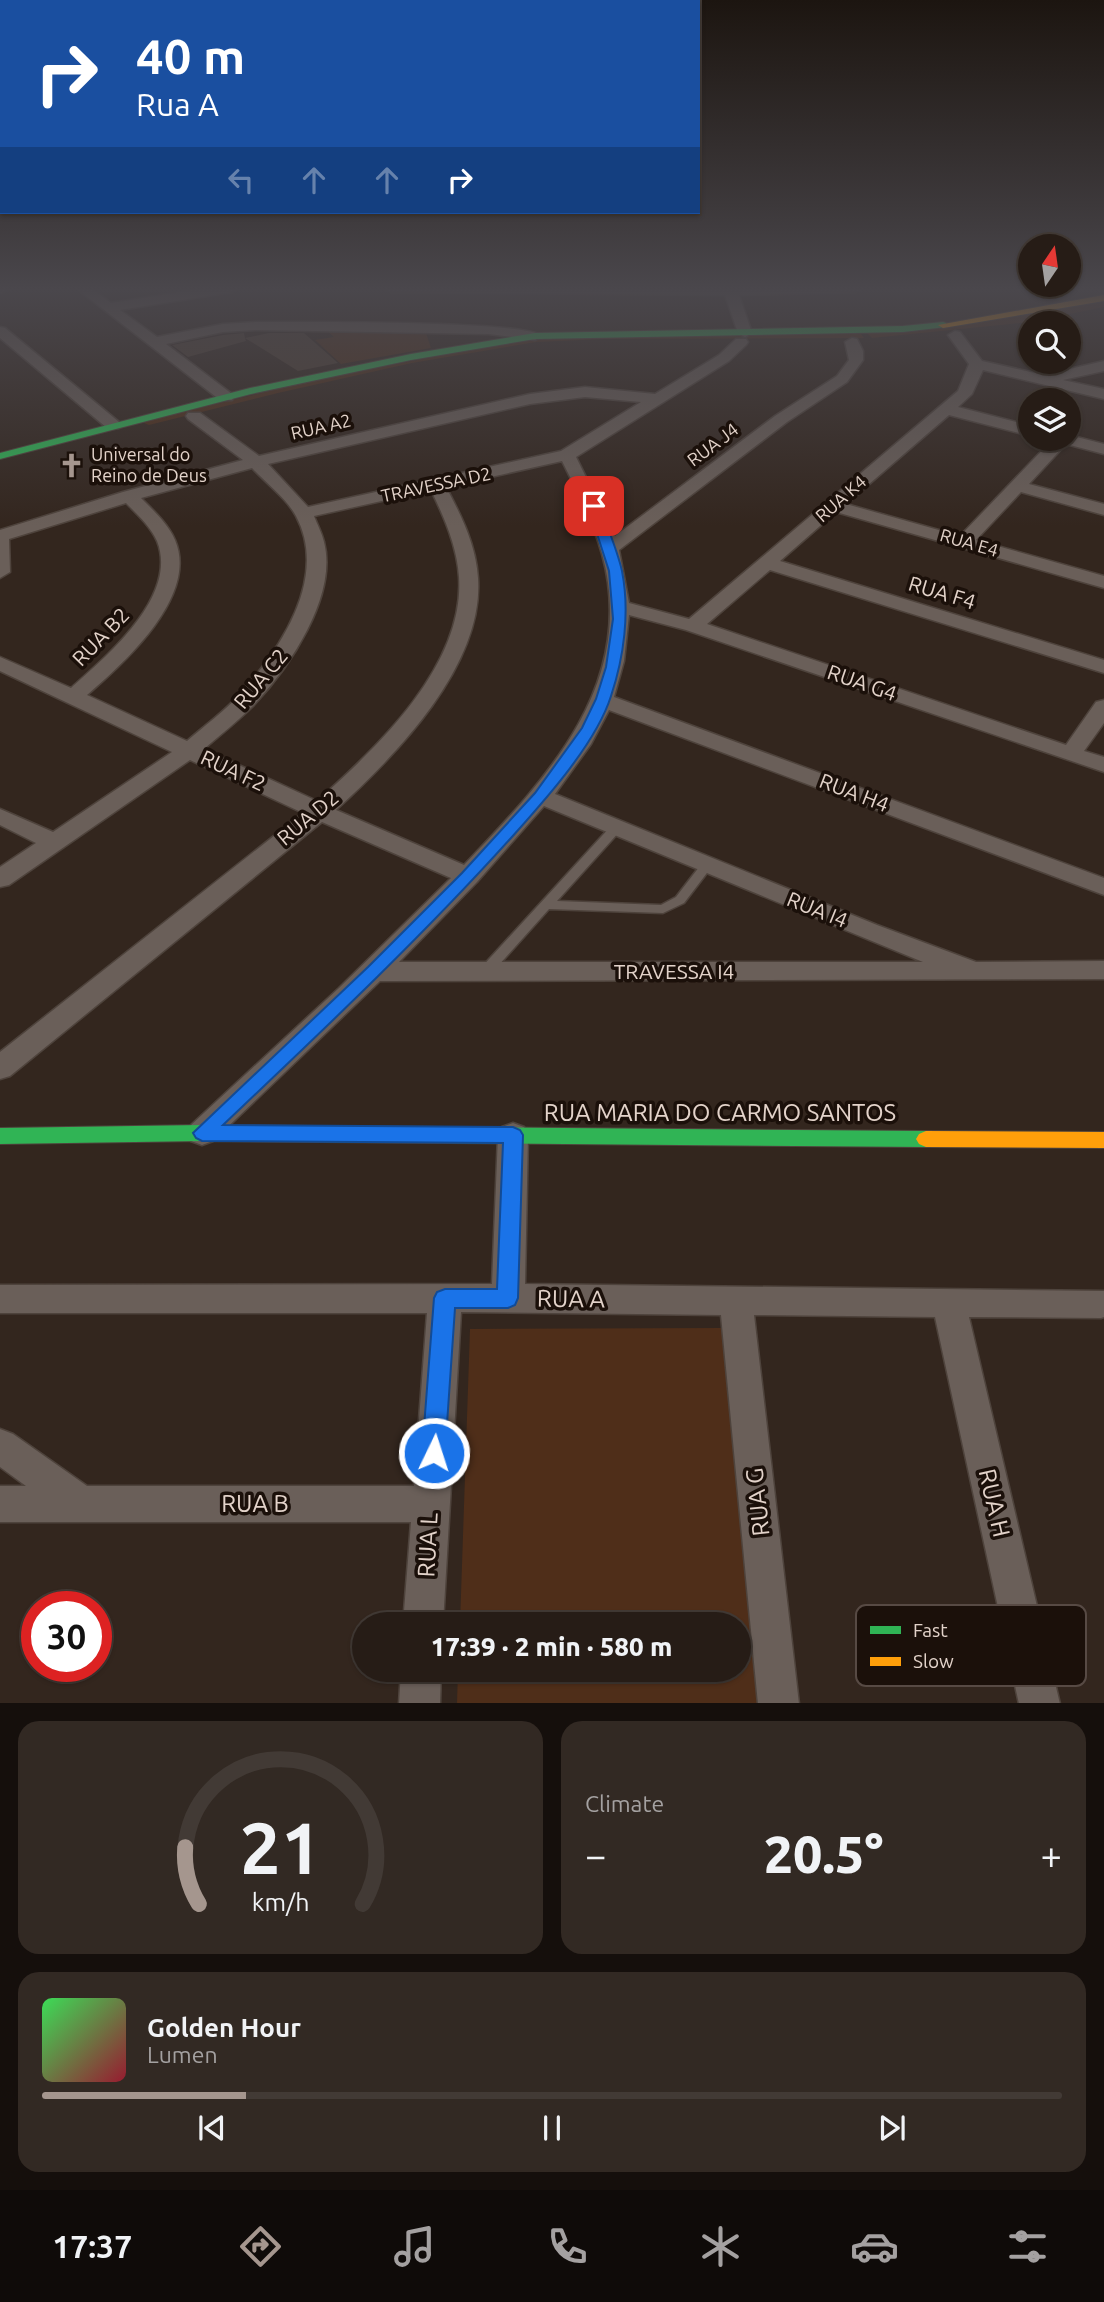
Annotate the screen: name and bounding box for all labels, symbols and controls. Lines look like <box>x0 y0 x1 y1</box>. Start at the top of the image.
icon: right <box>21 28 112 119</box>
text: 40 m <box>136 28 245 83</box>
text: Rua A <box>136 86 219 122</box>
icon: left <box>222 161 260 199</box>
icon: ahead <box>295 161 333 199</box>
icon: ahead <box>368 161 406 199</box>
icon: right <box>441 161 479 199</box>
north arrow <box>1018 234 1082 298</box>
map controls <box>1018 234 1081 451</box>
button: search <box>1018 311 1081 374</box>
button: layers <box>1018 388 1081 451</box>
street label: RUA A2 <box>289 409 353 443</box>
street label: RUA J4 <box>683 419 742 470</box>
place label: Universal do Reino de Deus <box>91 444 207 485</box>
church icon: Universal do Reino de Deus <box>57 451 85 479</box>
street label: TRAVESSA D2 <box>379 463 492 505</box>
street label: RUA K4 <box>811 471 870 526</box>
pin <box>564 476 624 536</box>
icon: arrive <box>575 487 613 525</box>
street label: RUA E4 <box>938 524 1001 560</box>
street label: RUA F4 <box>906 571 979 614</box>
street label: RUA B2 <box>67 602 134 670</box>
street label: RUA C2 <box>228 644 292 713</box>
street label: RUA G4 <box>825 659 900 705</box>
street label: RUA F2 <box>197 745 270 795</box>
street label: RUA H4 <box>816 768 892 816</box>
street label: RUA D2 <box>272 785 343 850</box>
street label: RUA I4 <box>784 886 851 932</box>
street label: TRAVESSA I4 <box>614 959 734 983</box>
street label: RUA MARIA DO CARMO SANTOS <box>544 1099 896 1126</box>
street label: RUA A <box>537 1284 606 1313</box>
position arrow <box>397 1416 471 1490</box>
street label: RUA H <box>974 1466 1015 1540</box>
street label: RUA G <box>741 1467 774 1537</box>
street label: RUA B <box>221 1490 289 1517</box>
street label: RUA L <box>412 1512 443 1578</box>
speed limit sign: 30 <box>21 1591 112 1682</box>
legend <box>856 1605 1086 1686</box>
text: Fast <box>913 1619 948 1641</box>
text: 17:39 · 2 min · 580 m <box>431 1632 672 1661</box>
text: Slow <box>913 1650 954 1672</box>
text: Climate <box>585 1791 664 1816</box>
text: 21 <box>239 1806 322 1888</box>
text: 20.5° <box>764 1825 883 1883</box>
text: − <box>585 1834 606 1876</box>
text: + <box>1041 1834 1062 1876</box>
text: km/h <box>252 1887 309 1915</box>
text: Golden Hour <box>147 2013 301 2042</box>
text: Lumen <box>147 2042 218 2067</box>
icon: previous <box>193 2109 231 2147</box>
icon: pause <box>533 2109 571 2147</box>
icon: next <box>873 2109 911 2147</box>
icon: directions <box>236 2222 285 2271</box>
icon: music <box>390 2222 439 2271</box>
icon: phone <box>543 2222 592 2271</box>
icon: climate <box>696 2222 745 2271</box>
icon: car <box>850 2222 899 2271</box>
icon: filters <box>1003 2222 1052 2271</box>
text: 17:37 <box>52 2228 132 2264</box>

